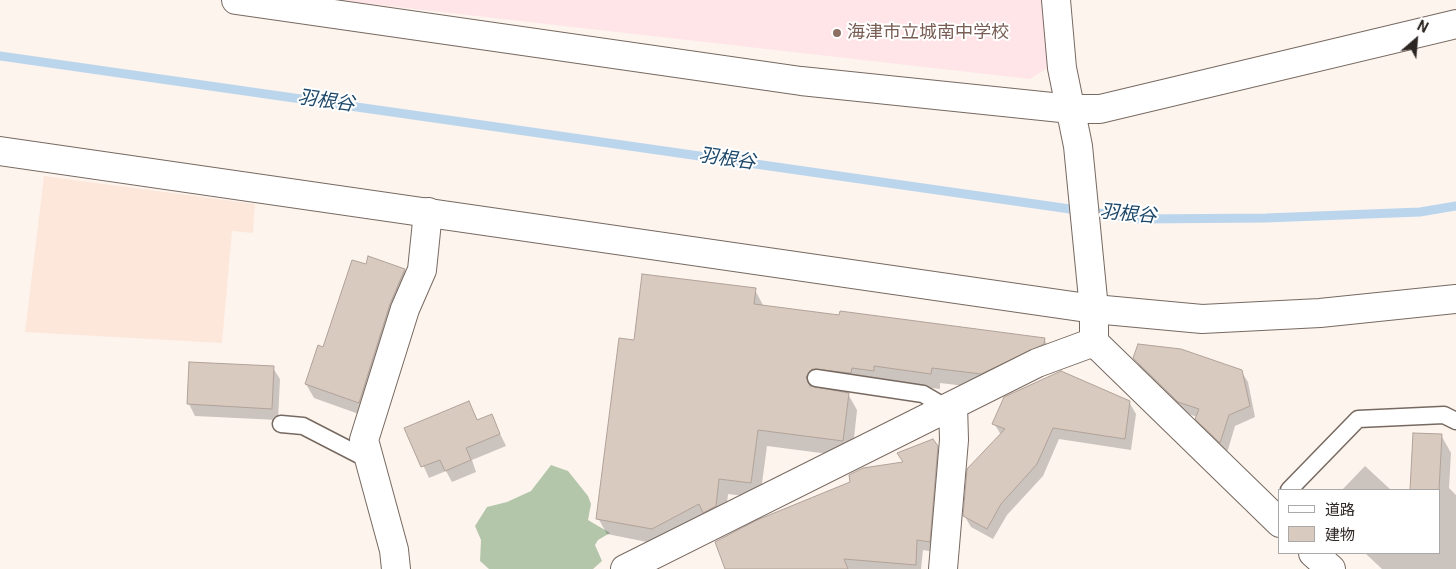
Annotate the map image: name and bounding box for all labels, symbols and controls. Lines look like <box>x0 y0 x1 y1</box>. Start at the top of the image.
north arrow <box>1391 15 1441 65</box>
text: N <box>1415 17 1431 36</box>
place label: 海津市立城南中学校 <box>847 22 1009 44</box>
marker: 海津市立城南中学校 <box>831 27 843 39</box>
water label: 羽根谷 <box>296 87 356 117</box>
water label: 羽根谷 <box>697 145 757 175</box>
water label: 羽根谷 <box>1099 201 1157 229</box>
legend <box>1278 489 1441 554</box>
text: 道路 <box>1325 501 1355 519</box>
text: 建物 <box>1325 526 1355 544</box>

